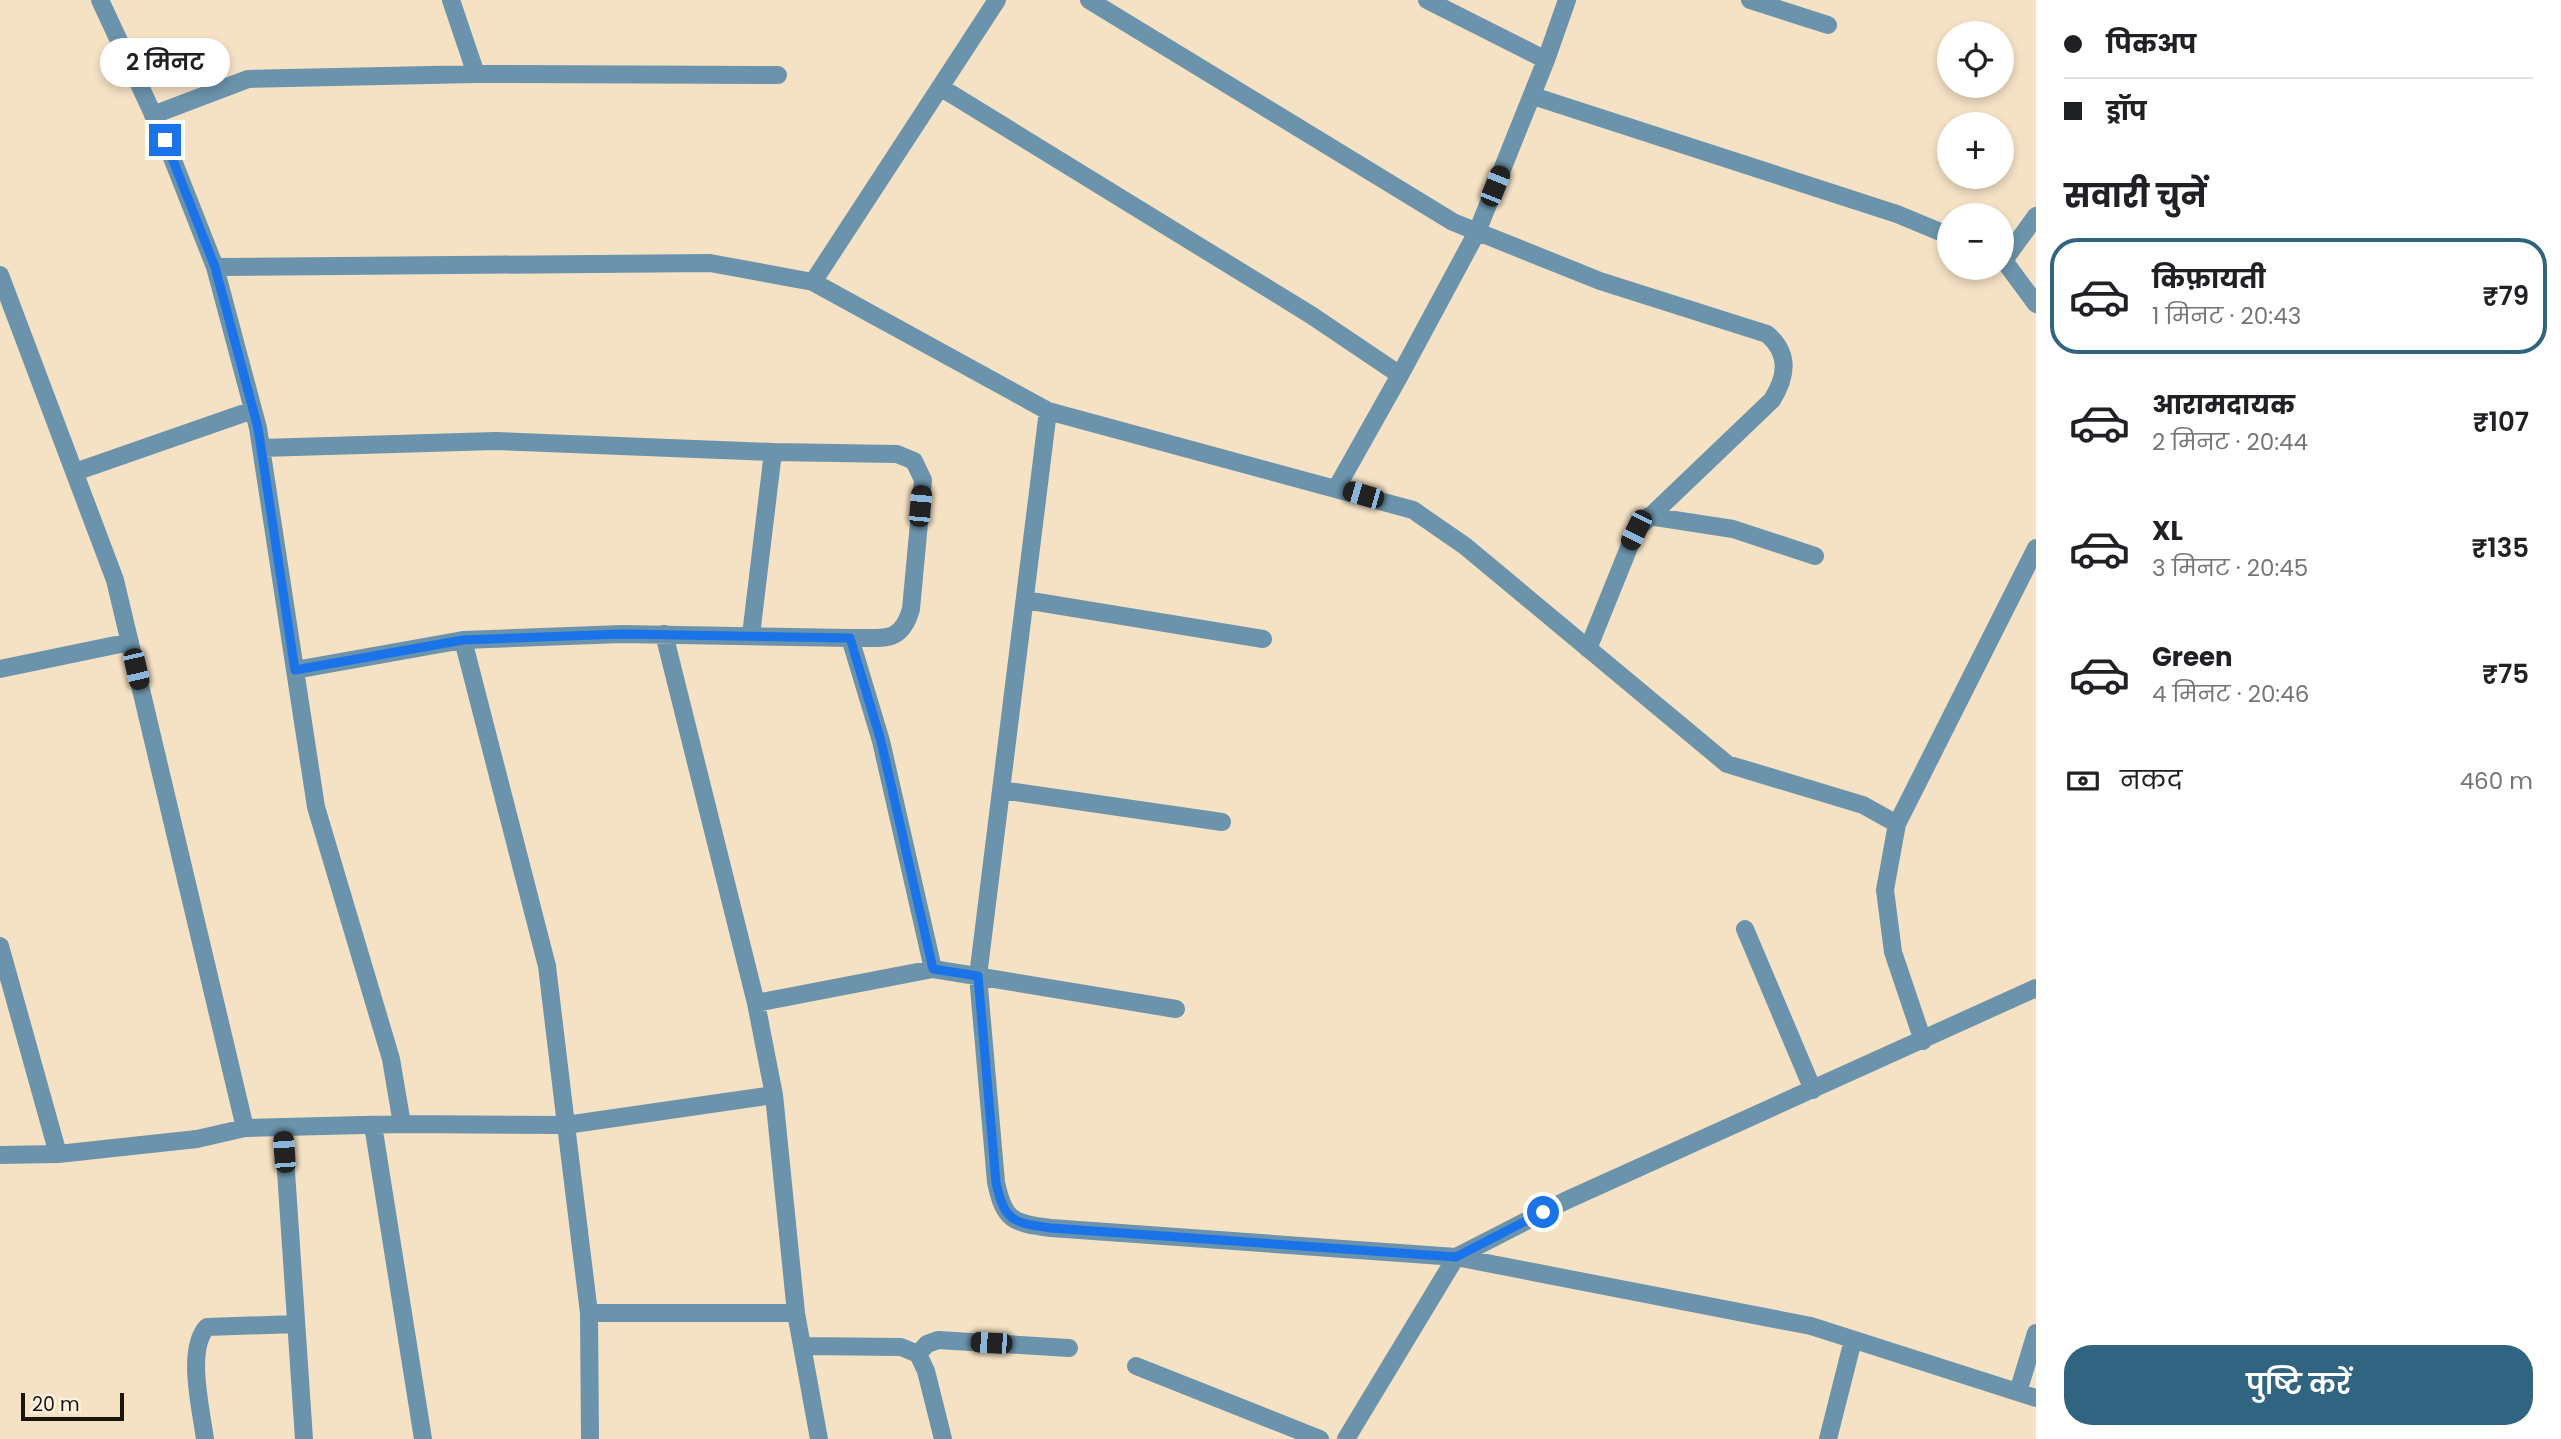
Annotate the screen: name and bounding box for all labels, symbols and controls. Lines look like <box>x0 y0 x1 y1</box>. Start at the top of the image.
map controls <box>1937 21 2014 280</box>
button: locate <box>1937 21 2014 98</box>
text: पिकअप <box>2106 26 2196 62</box>
callout: 2 मिनट <box>100 38 230 88</box>
text: 2 मिनट <box>126 46 204 78</box>
text: ड्रॉप <box>2106 93 2147 129</box>
button: + <box>1937 112 2014 189</box>
route end <box>149 124 181 156</box>
car <box>1478 163 1513 209</box>
text: सवारी चुनें <box>2064 173 2206 218</box>
button: − <box>1937 203 2014 280</box>
text: किफ़ायती <box>2152 261 2266 297</box>
icon: car <box>2068 265 2131 328</box>
text: ₹79 <box>2483 278 2529 314</box>
text: 1 मिनट · 20:43 <box>2152 300 2301 332</box>
text: आरामदायक <box>2152 387 2295 423</box>
icon: car <box>2068 391 2131 454</box>
text: ₹107 <box>2473 404 2529 440</box>
text: 2 मिनट · 20:44 <box>2152 426 2308 458</box>
car <box>1340 479 1387 511</box>
car <box>908 484 933 528</box>
car <box>1618 507 1655 553</box>
text: XL <box>2152 513 2183 549</box>
icon: car <box>2068 517 2131 580</box>
text: ₹135 <box>2471 530 2529 566</box>
text: 3 मिनट · 20:45 <box>2152 552 2308 584</box>
text: Green <box>2152 639 2233 675</box>
icon: car <box>2068 643 2131 706</box>
car <box>122 646 151 692</box>
text: ₹75 <box>2482 656 2529 692</box>
text: 4 मिनट · 20:46 <box>2152 678 2309 710</box>
icon: cash <box>2064 762 2102 800</box>
text: नकद <box>2120 762 2182 798</box>
text: 460 m <box>2460 765 2533 797</box>
car <box>273 1130 296 1174</box>
route start <box>1527 1196 1559 1228</box>
car <box>970 1331 1013 1355</box>
button: पुष्टि करें <box>2064 1345 2533 1425</box>
scale bar <box>21 1390 124 1422</box>
text: 20 m <box>32 1391 80 1418</box>

